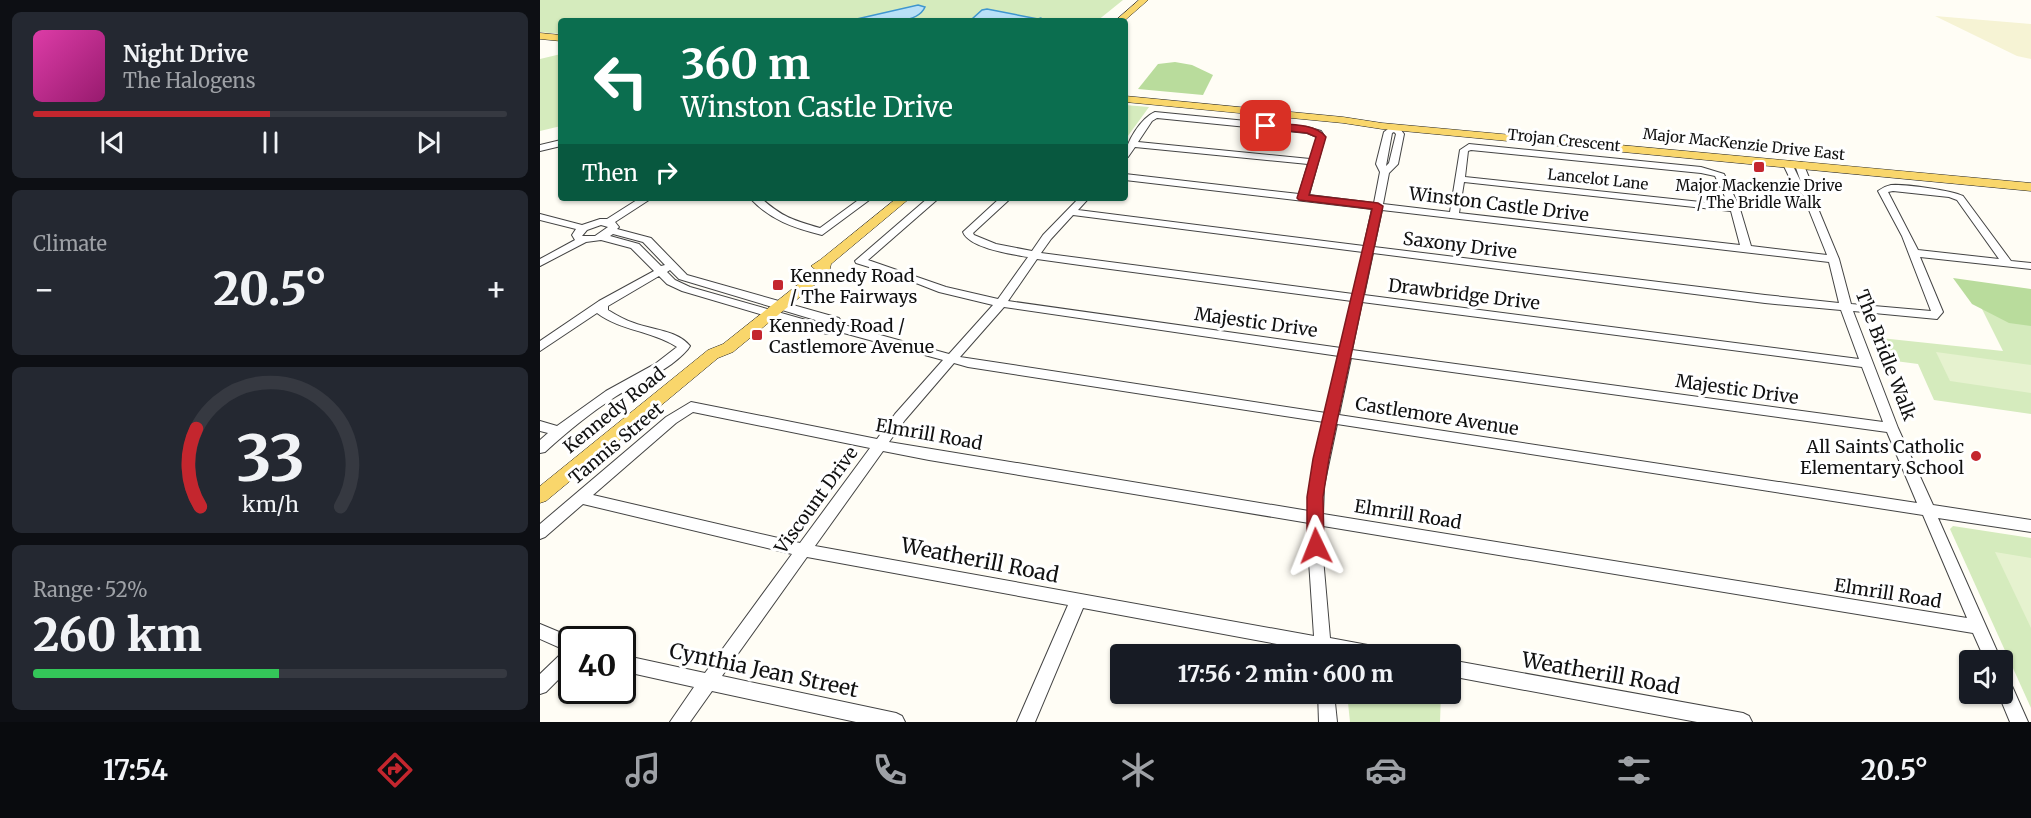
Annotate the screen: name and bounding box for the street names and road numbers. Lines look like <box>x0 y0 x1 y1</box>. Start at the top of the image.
street label: Major MacKenzie Drive East <box>1642 124 1846 164</box>
street label: Trojan Crescent <box>1507 125 1622 155</box>
street label: Lancelot Lane <box>1547 164 1650 194</box>
street label: Winston Castle Drive <box>1407 181 1590 226</box>
street label: Saxony Drive <box>1402 227 1518 263</box>
street label: Drawbridge Drive <box>1387 273 1541 315</box>
street label: The Bridle Walk <box>1851 286 1922 424</box>
street label: Majestic Drive <box>1193 302 1319 342</box>
street label: Kennedy Road <box>558 362 670 458</box>
street label: Majestic Drive <box>1674 369 1800 409</box>
street label: Castlemore Avenue <box>1354 392 1520 440</box>
street label: Tannis Street <box>564 397 668 489</box>
street label: Elmrill Road <box>874 413 984 455</box>
street label: Viscount Drive <box>769 442 863 559</box>
street label: Elmrill Road <box>1353 494 1463 534</box>
street label: Weatherill Road <box>898 531 1062 589</box>
street label: Elmrill Road <box>1833 573 1943 613</box>
street label: Cynthia Jean Street <box>667 637 861 703</box>
street label: Weatherill Road <box>1519 646 1683 700</box>

